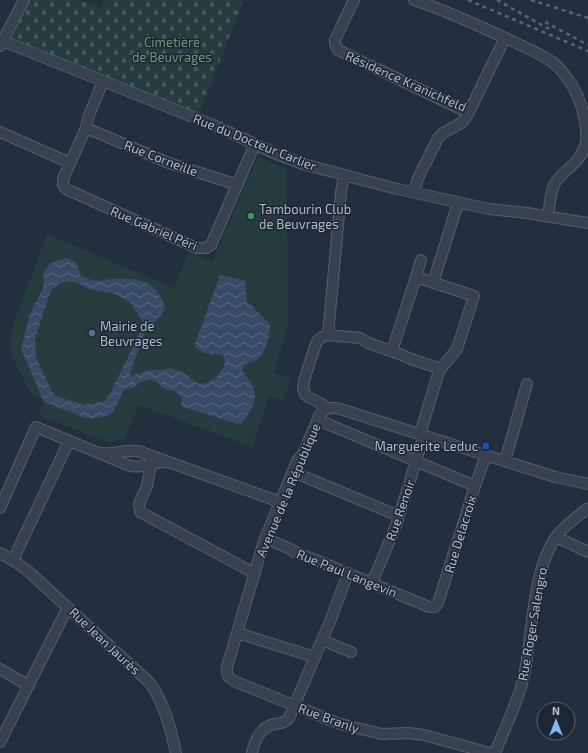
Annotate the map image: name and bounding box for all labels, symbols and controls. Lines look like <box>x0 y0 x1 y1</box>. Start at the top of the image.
park label: Cimetière de Beuvrages <box>132 34 212 65</box>
street label: Résidence Kranichfeld <box>343 47 469 115</box>
street label: Rue du Docteur Carlier <box>191 110 319 174</box>
street label: Rue Corneille <box>122 137 200 179</box>
place label: Tambourin Club de Beuvrages <box>259 201 351 232</box>
street label: Rue Gabriel Péri <box>108 202 200 254</box>
marker: Tambourin Club de Beuvrages <box>246 211 256 221</box>
place label: Mairie de Beuvrages <box>100 318 162 349</box>
marker: Mairie de Beuvrages <box>87 328 97 338</box>
street label: Avenue de la République <box>253 421 323 559</box>
place label: Marguerite Leduc <box>375 438 478 454</box>
marker: Marguerite Leduc <box>481 441 491 451</box>
street label: Rue Renoir <box>382 477 418 543</box>
street label: Rue Delacroix <box>441 493 480 575</box>
street label: Rue Paul Langevin <box>294 546 400 600</box>
street label: Rue Roger Salengro <box>514 566 550 682</box>
street label: Rue Jean Jaurès <box>66 604 144 678</box>
street label: Rue Branly <box>296 700 362 736</box>
north arrow <box>536 701 576 741</box>
text: N <box>552 704 560 717</box>

